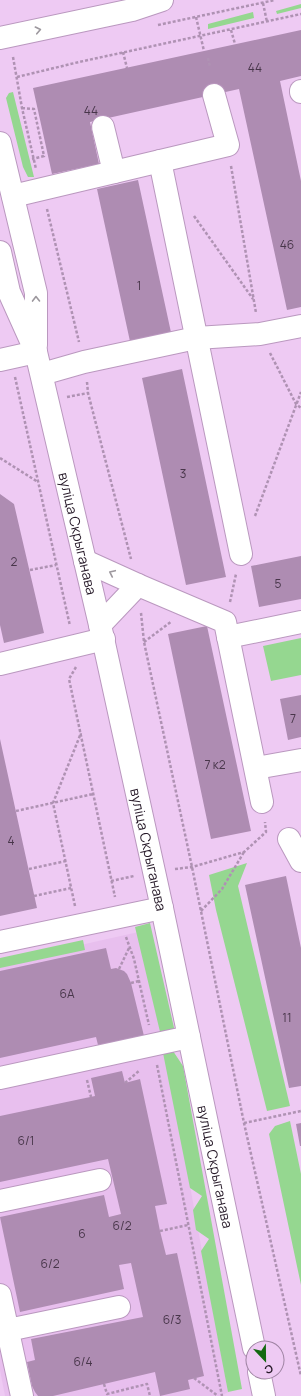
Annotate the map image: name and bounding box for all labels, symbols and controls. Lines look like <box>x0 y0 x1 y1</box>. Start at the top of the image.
one-way arrow <box>35 27 42 35</box>
house number: 44 <box>248 59 262 76</box>
house number: 44 <box>84 102 98 119</box>
house number: 46 <box>280 236 294 253</box>
house number: 1 <box>137 277 141 294</box>
one-way arrow <box>32 296 40 302</box>
house number: 3 <box>180 465 186 482</box>
street label: вуліца Скрыганава <box>55 470 102 596</box>
house number: 2 <box>11 553 18 570</box>
one-way arrow <box>108 570 116 578</box>
house number: 5 <box>275 575 282 592</box>
house number: 7 <box>290 710 296 727</box>
house number: 7 к2 <box>204 756 226 773</box>
street label: вуліца Скрыганава <box>126 786 172 913</box>
house number: 4 <box>7 832 15 849</box>
house number: 6А <box>59 985 75 1002</box>
house number: 11 <box>282 1009 292 1026</box>
street label: вуліца Скрыганава <box>194 1103 238 1230</box>
house number: 6/1 <box>18 1132 34 1149</box>
house number: 6/2 <box>113 1217 132 1234</box>
house number: 6 <box>78 1225 86 1242</box>
house number: 6/2 <box>41 1255 60 1272</box>
house number: 6/3 <box>163 1311 181 1328</box>
north arrow <box>245 1340 285 1380</box>
house number: 6/4 <box>73 1353 93 1370</box>
text: С <box>262 1361 276 1378</box>

